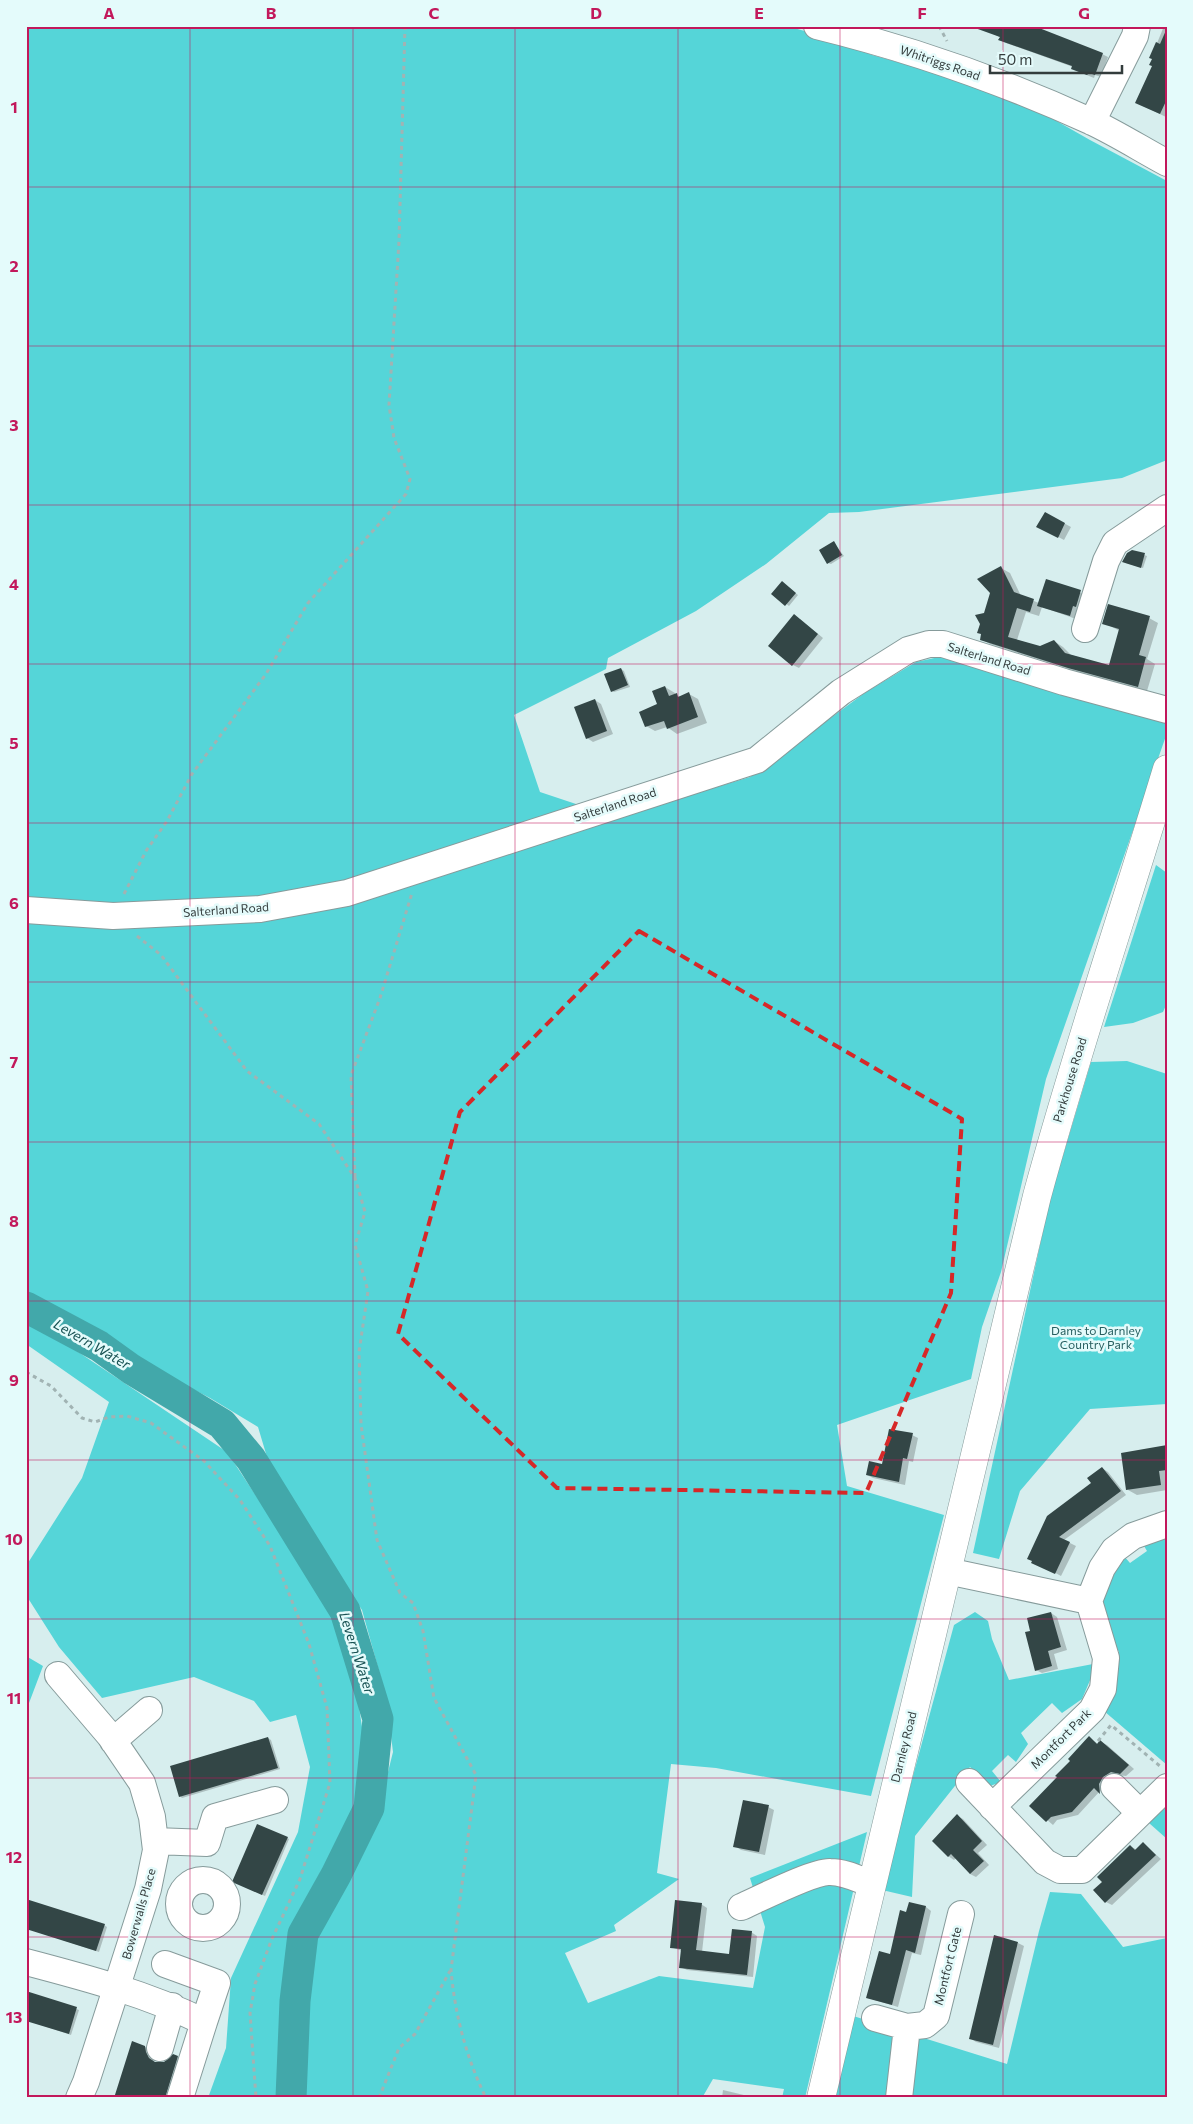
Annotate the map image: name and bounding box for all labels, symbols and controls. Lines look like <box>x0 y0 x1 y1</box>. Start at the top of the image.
text: A <box>103 3 115 22</box>
text: B <box>266 3 277 22</box>
text: C <box>429 3 440 22</box>
text: D <box>590 3 602 22</box>
text: E <box>754 3 764 22</box>
text: F <box>917 3 927 22</box>
text: G <box>1078 3 1090 22</box>
street label: Whitriggs Road <box>898 42 982 82</box>
scale bar <box>990 42 1123 74</box>
text: 50 m <box>998 50 1032 68</box>
text: 1 <box>10 97 18 116</box>
text: 2 <box>9 256 19 275</box>
text: 3 <box>9 415 19 434</box>
text: 4 <box>9 574 19 593</box>
street label: Salterland Road <box>946 639 1032 677</box>
text: 5 <box>9 733 19 752</box>
street label: Salterland Road <box>572 784 658 824</box>
text: 6 <box>9 893 19 912</box>
street label: Salterland Road <box>183 899 269 919</box>
street label: Parkhouse Road <box>1049 1036 1089 1124</box>
text: 7 <box>10 1052 19 1071</box>
text: 8 <box>9 1211 19 1230</box>
water label: Levern Water <box>51 1315 134 1372</box>
park label: Dams to Darnley Country Park <box>1051 1323 1141 1351</box>
text: 9 <box>9 1370 19 1389</box>
text: 10 <box>5 1529 23 1548</box>
water label: Levern Water <box>336 1610 379 1696</box>
text: 11 <box>7 1688 21 1707</box>
street label: Montfort Park <box>1027 1705 1094 1771</box>
street label: Darnley Road <box>887 1710 919 1784</box>
text: 12 <box>6 1847 22 1866</box>
street label: Bowerwalls Place <box>118 1867 158 1961</box>
street label: Montfort Gate <box>931 1925 964 2006</box>
text: 13 <box>6 2007 22 2026</box>

